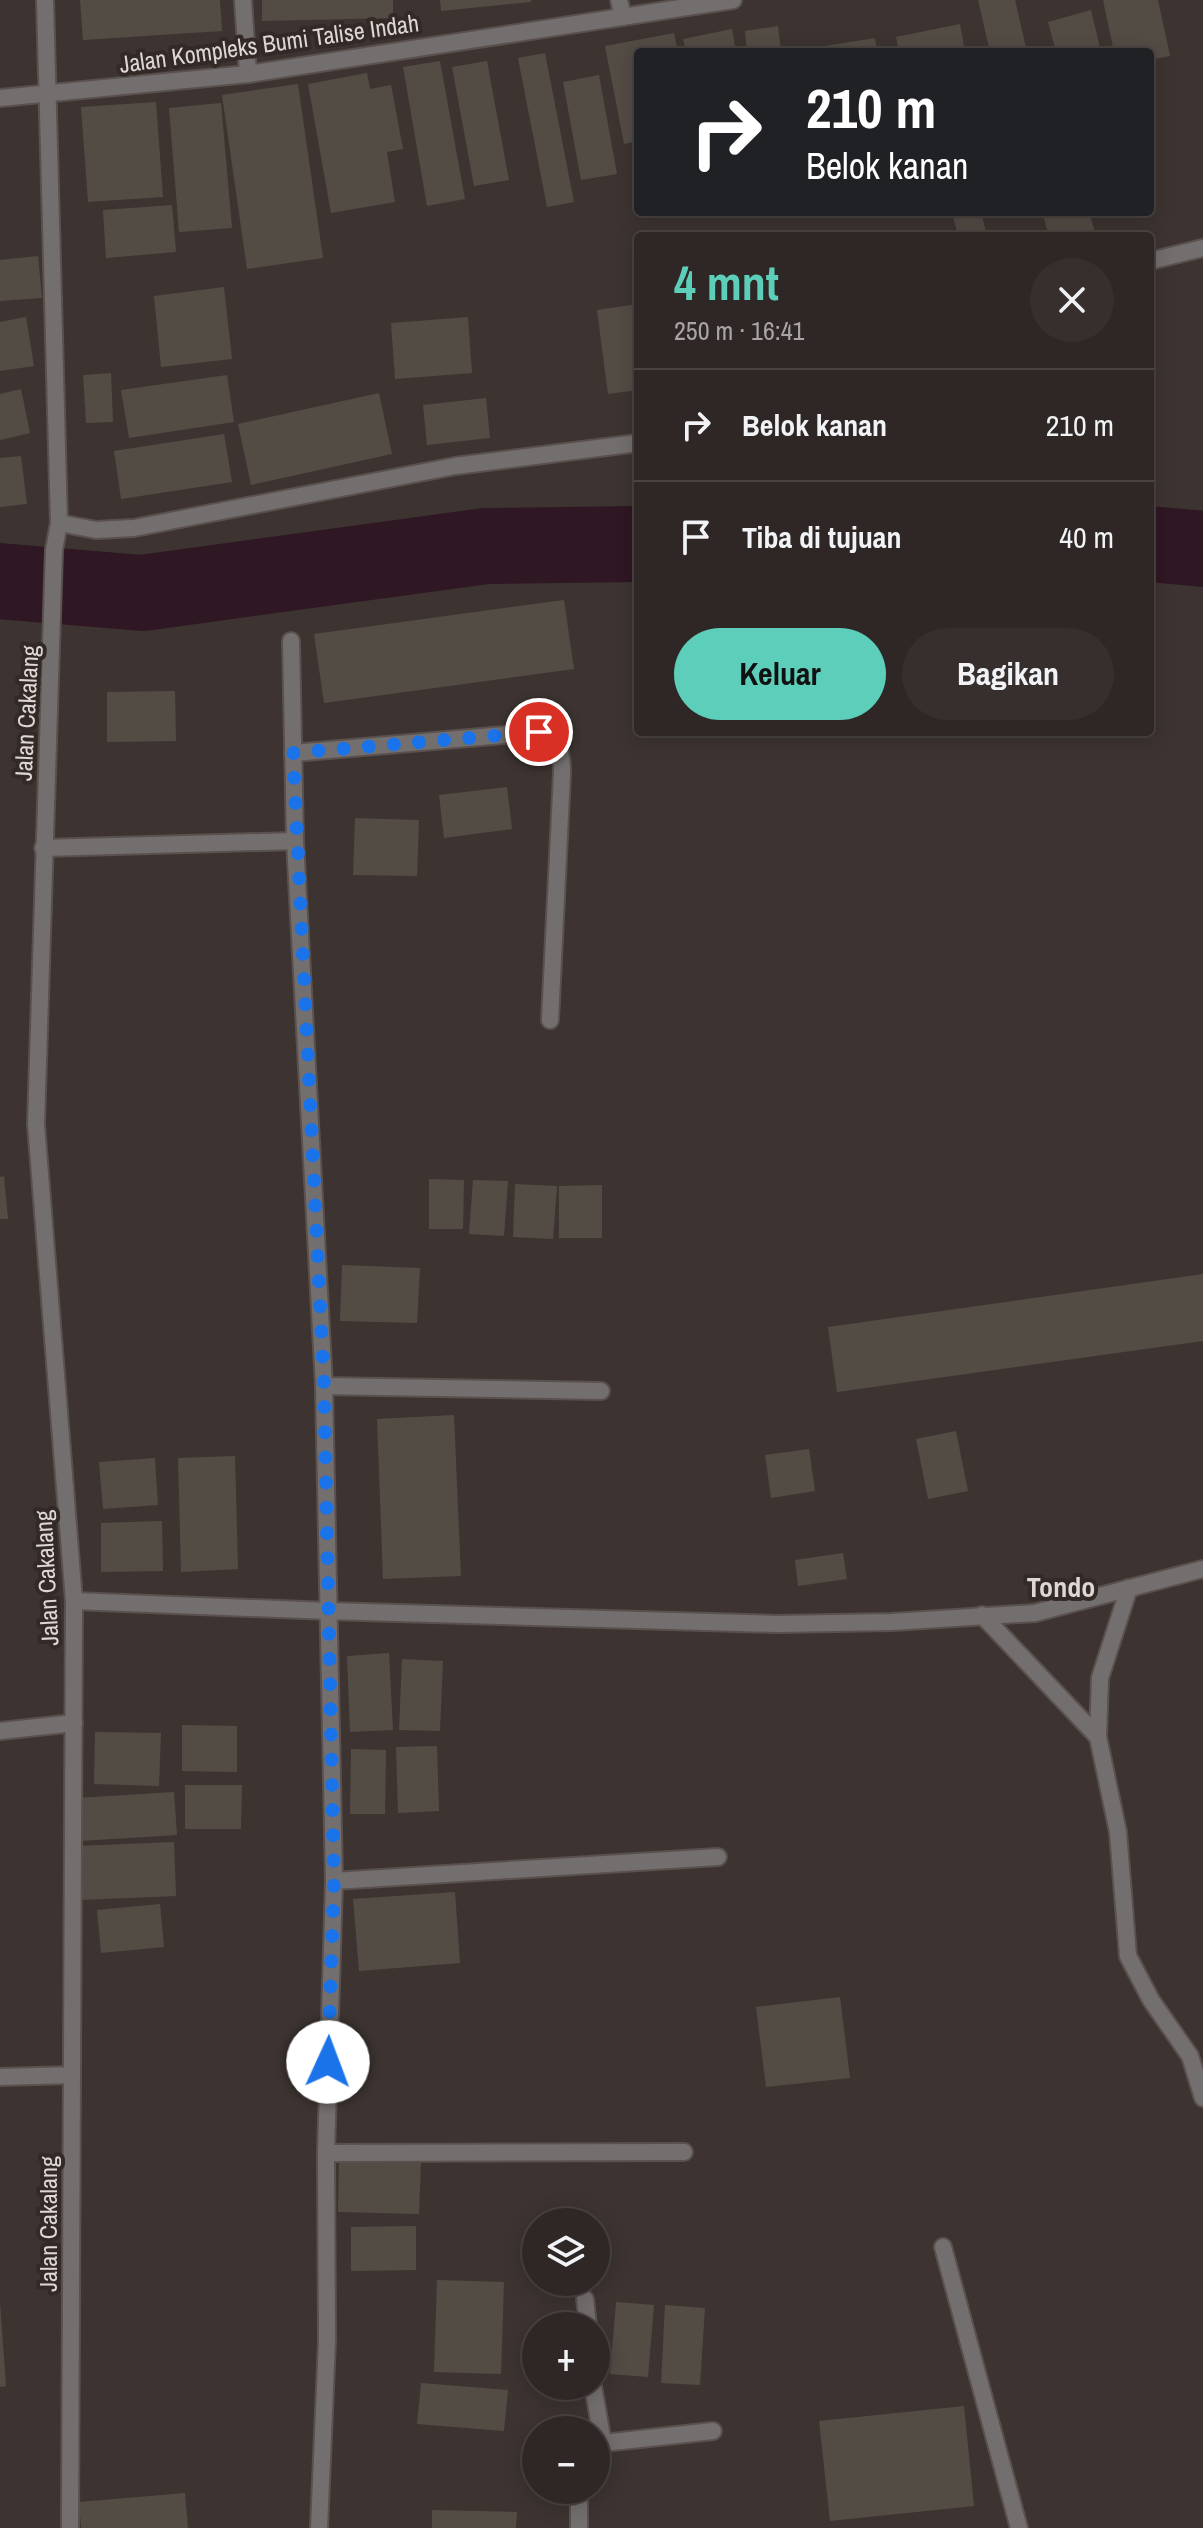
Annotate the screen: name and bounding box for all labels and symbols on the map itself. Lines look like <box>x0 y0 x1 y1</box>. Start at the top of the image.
street label: Jalan Kompleks Bumi Talise Indah <box>117 6 421 80</box>
street label: Jalan Cakalang <box>6 644 46 782</box>
pin <box>505 698 573 766</box>
street label: Jalan Cakalang <box>26 1509 66 1647</box>
district label: Tondo <box>1027 1568 1095 1606</box>
position arrow <box>286 2020 370 2104</box>
street label: Jalan Cakalang <box>32 2156 64 2292</box>

